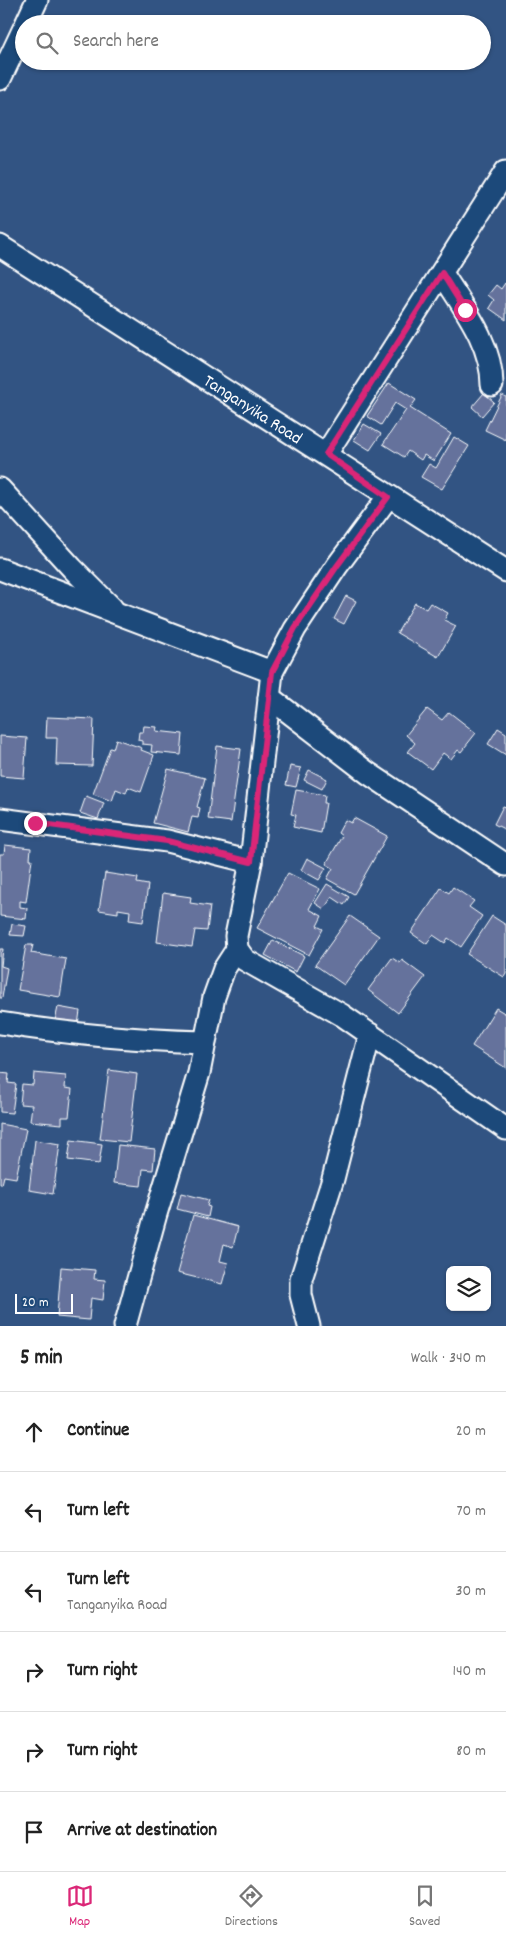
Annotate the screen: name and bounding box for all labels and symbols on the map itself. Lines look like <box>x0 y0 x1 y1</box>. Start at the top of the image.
route start <box>454 299 477 322</box>
street label: Tanganyika Road <box>198 370 306 452</box>
route end <box>24 812 47 835</box>
scale bar <box>15 1291 72 1314</box>

